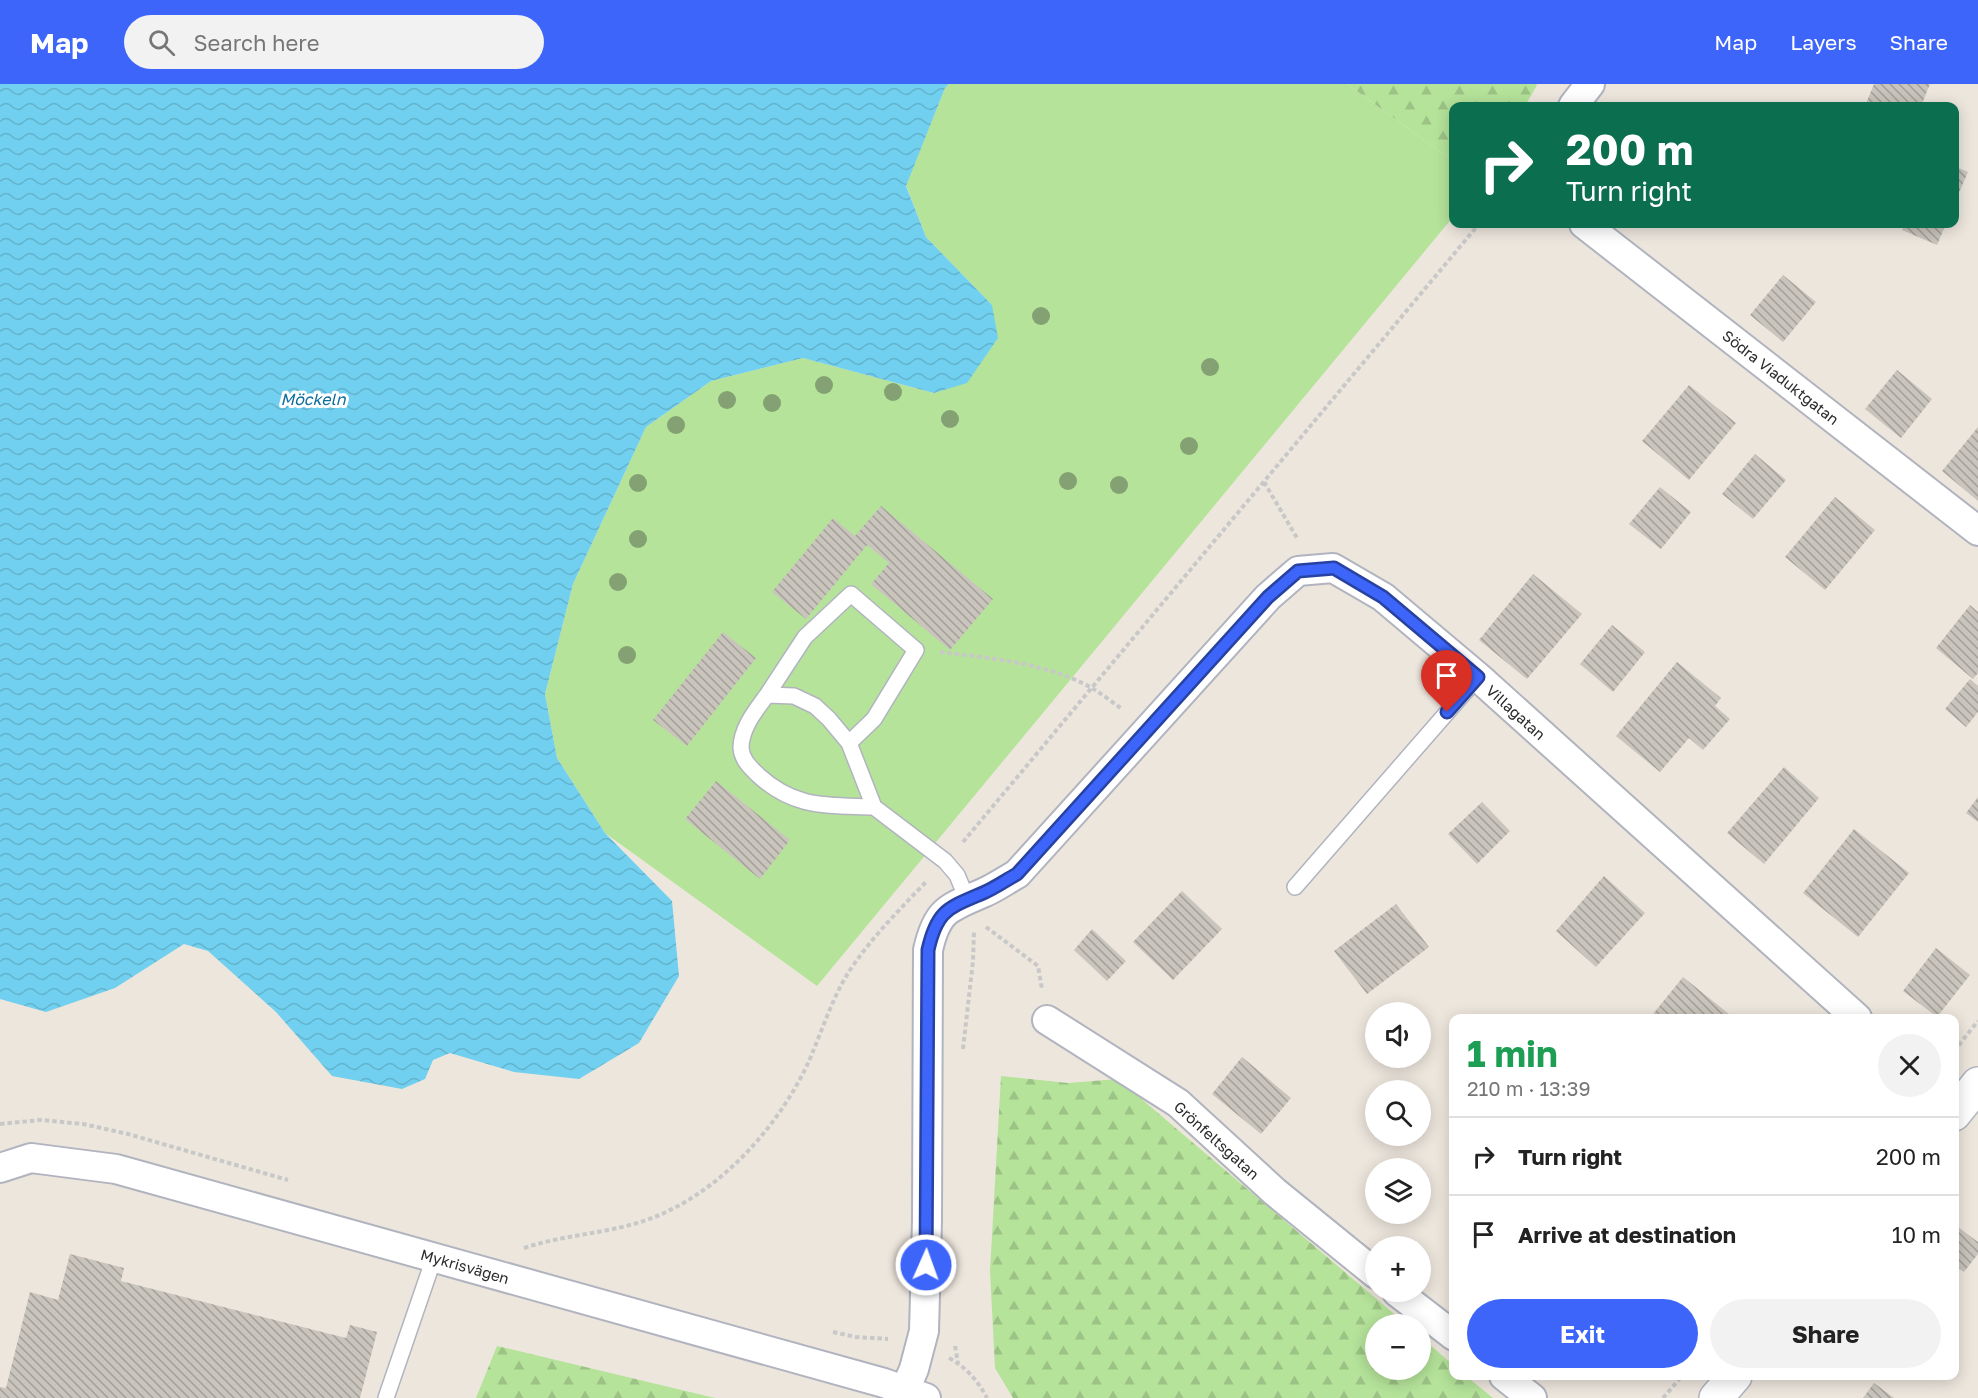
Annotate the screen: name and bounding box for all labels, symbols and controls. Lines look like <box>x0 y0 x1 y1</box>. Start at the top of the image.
search box <box>124 15 544 69</box>
text: Map <box>30 26 88 59</box>
icon: search <box>145 26 178 59</box>
text: Search here <box>193 29 319 56</box>
text: Map <box>1714 29 1757 55</box>
text: Layers <box>1790 29 1857 55</box>
text: Share <box>1890 29 1948 55</box>
text: 200 m <box>1566 124 1693 174</box>
icon: right <box>1467 126 1545 204</box>
text: Turn right <box>1566 175 1692 207</box>
street label: Södra Viaduktgatan <box>1719 326 1843 428</box>
water label: Möckeln <box>280 389 347 409</box>
pin <box>1421 650 1472 712</box>
icon: arrive <box>1430 659 1463 692</box>
street label: Villagatan <box>1483 681 1549 743</box>
map controls <box>1365 1002 1431 1380</box>
button: sound <box>1365 1002 1431 1068</box>
text: 1 min <box>1467 1032 1558 1075</box>
button: close <box>1878 1034 1941 1097</box>
text: 210 m · 13:39 <box>1467 1076 1591 1100</box>
button: search <box>1365 1080 1431 1146</box>
street label: Grönfeltsgatan <box>1171 1097 1263 1183</box>
icon: right <box>1467 1140 1500 1173</box>
text: Turn right <box>1518 1143 1622 1170</box>
text: 200 m <box>1876 1143 1941 1170</box>
button: layers <box>1365 1158 1431 1224</box>
icon: arrive <box>1467 1218 1500 1251</box>
text: Arrive at destination <box>1518 1221 1736 1248</box>
text: 10 m <box>1892 1221 1941 1248</box>
position arrow <box>894 1233 958 1297</box>
button: + <box>1365 1236 1431 1302</box>
street label: Mykrisvägen <box>419 1245 511 1287</box>
button: Exit <box>1467 1299 1698 1368</box>
button: Share <box>1710 1299 1941 1368</box>
button: − <box>1365 1314 1431 1380</box>

